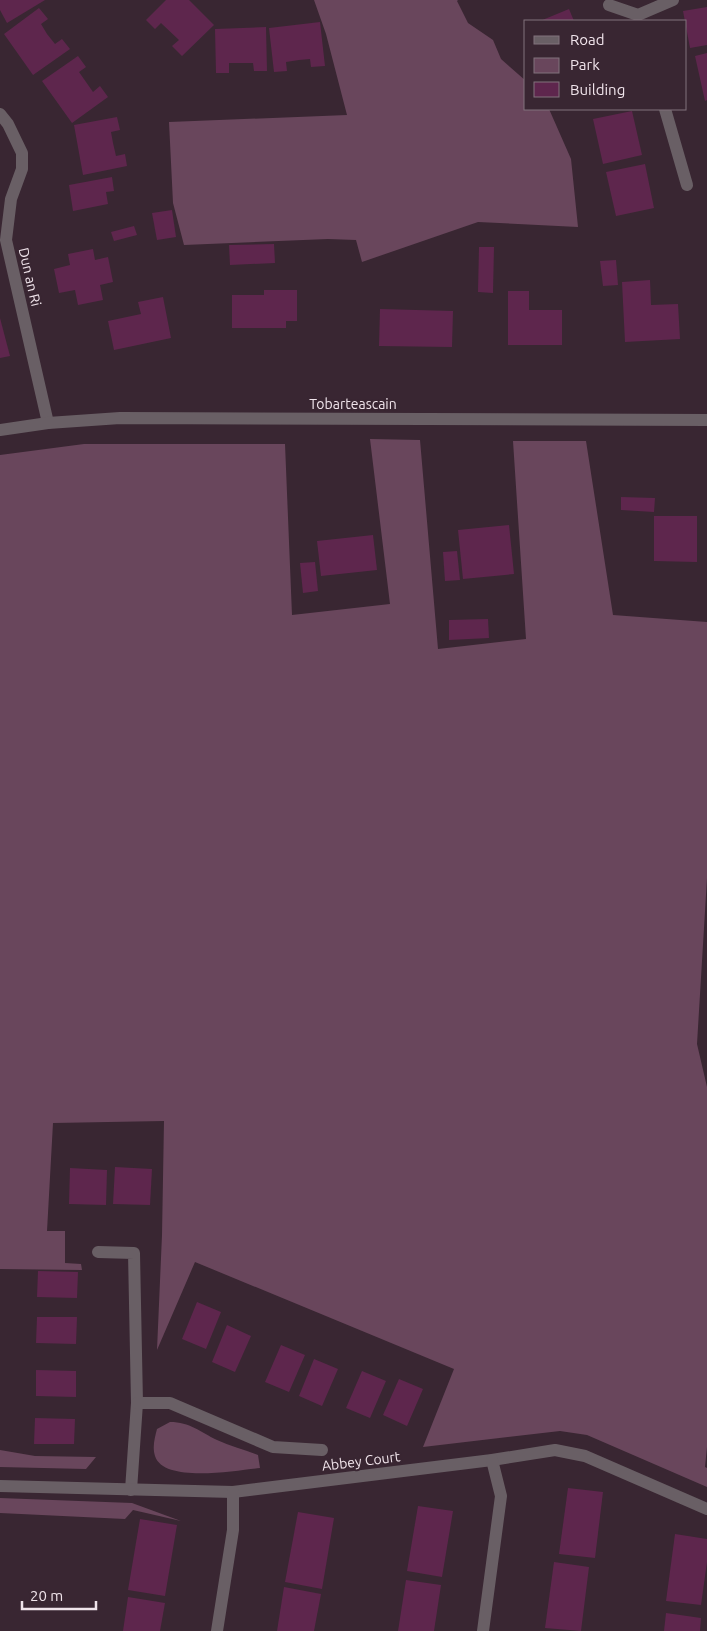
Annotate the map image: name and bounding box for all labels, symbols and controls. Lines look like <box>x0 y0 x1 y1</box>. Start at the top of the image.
legend <box>524 20 687 110</box>
text: Road <box>570 31 605 48</box>
text: Park <box>570 56 600 73</box>
text: Building <box>570 81 625 98</box>
street label: Dun an Ri <box>15 246 45 308</box>
street label: Tobarteascain <box>309 396 397 412</box>
street label: Abbey Court <box>321 1448 402 1474</box>
scale bar <box>22 1578 96 1610</box>
text: 20 m <box>30 1587 63 1604</box>

